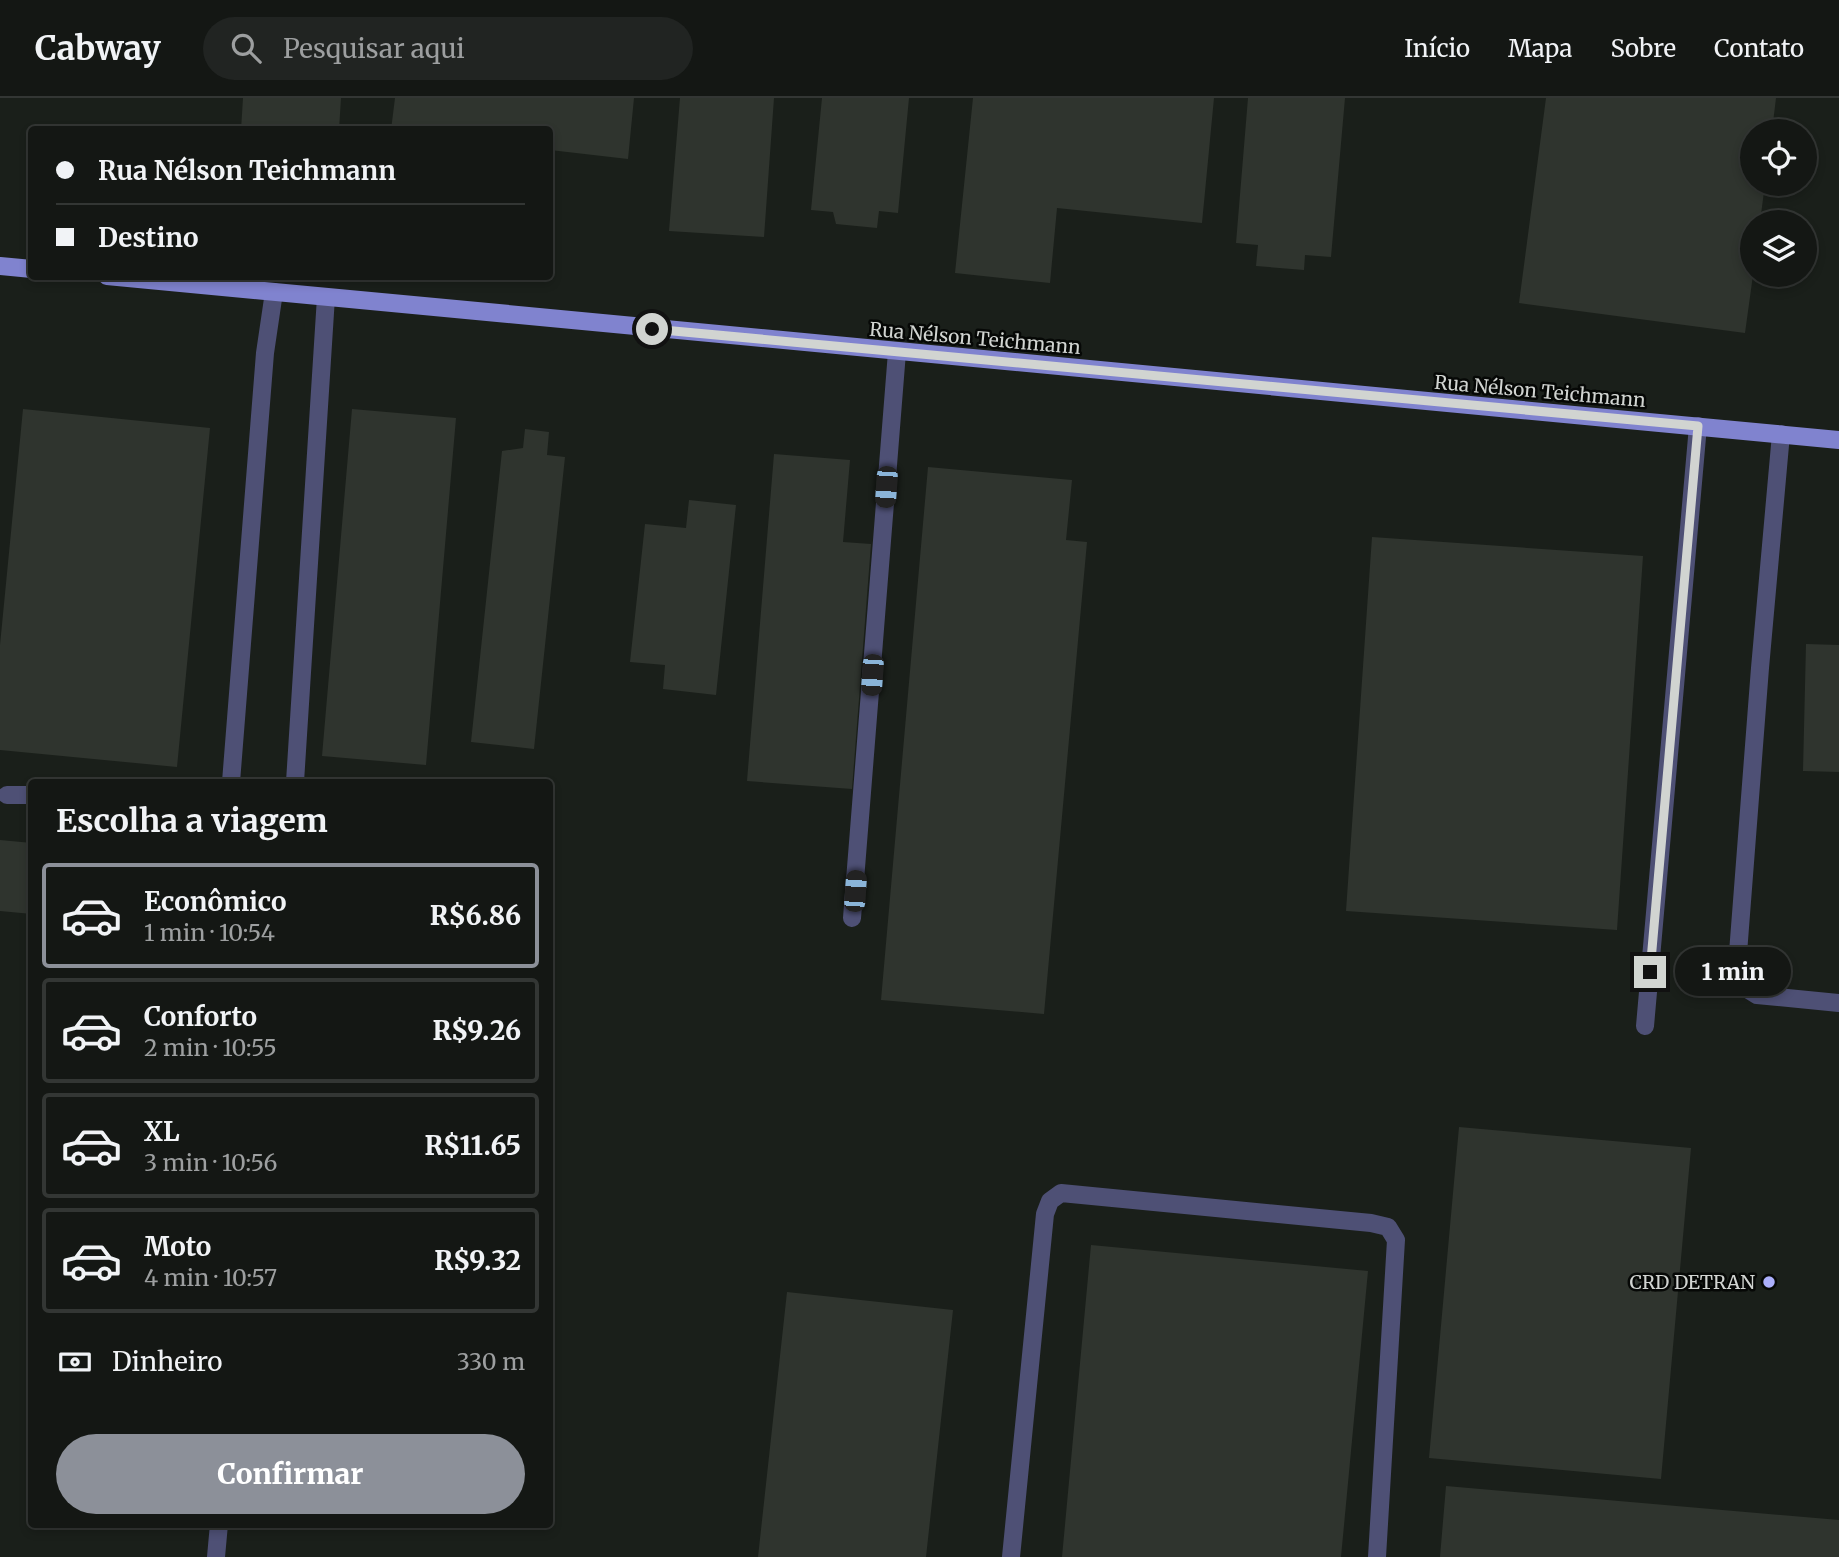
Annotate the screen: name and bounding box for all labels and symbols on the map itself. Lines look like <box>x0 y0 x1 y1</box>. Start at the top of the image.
route start <box>636 313 668 345</box>
street label: Rua Nélson Teichmann <box>868 317 1082 359</box>
street label: Rua Nélson Teichmann <box>1433 370 1647 412</box>
car <box>875 465 898 509</box>
car <box>861 653 884 697</box>
car <box>844 869 867 913</box>
callout: 1 min <box>1674 948 1790 996</box>
route end <box>1634 956 1666 988</box>
place label: CRD DETRAN <box>1630 1270 1755 1294</box>
marker: CRD DETRAN <box>1761 1274 1777 1290</box>

